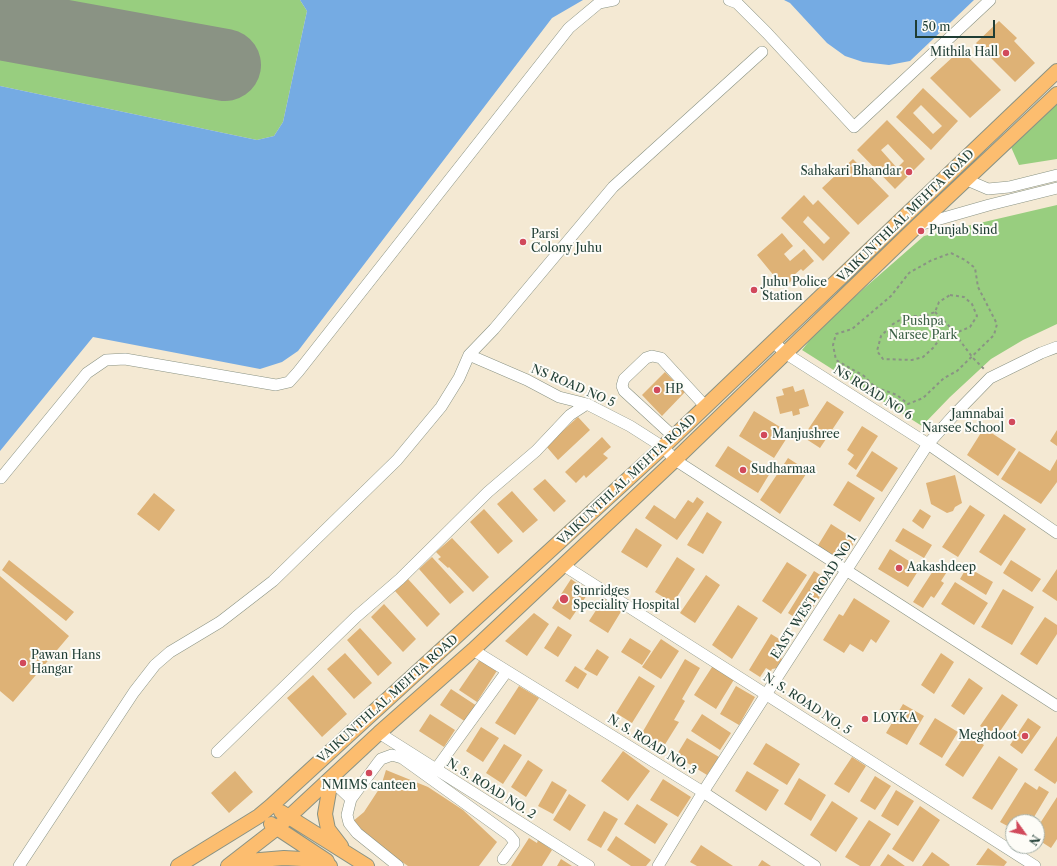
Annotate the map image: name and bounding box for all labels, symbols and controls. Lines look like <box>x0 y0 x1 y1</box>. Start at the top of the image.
scale bar <box>917 12 997 38</box>
text: 50 m <box>922 19 951 34</box>
place label: Mithila Hall <box>930 46 998 60</box>
marker: Mithila Hall <box>1001 48 1011 58</box>
street label: VAIKUNTHLAL MEHTA ROAD <box>835 147 977 285</box>
place label: Sahakari Bhandar <box>800 165 901 179</box>
marker: Sahakari Bhandar <box>904 167 914 177</box>
place label: Punjab Sind <box>929 224 998 238</box>
marker: Punjab Sind <box>916 226 926 236</box>
place label: Parsi Colony Juhu <box>531 228 602 256</box>
marker: Parsi Colony Juhu <box>518 237 528 247</box>
place label: Juhu Police Station <box>762 276 827 304</box>
marker: Juhu Police Station <box>749 285 759 295</box>
park label: Pushpa Narsee Park <box>889 315 957 343</box>
street label: NS ROAD NO 5 <box>529 362 617 410</box>
street label: NS ROAD NO 6 <box>831 363 915 423</box>
place label: HP <box>665 383 683 397</box>
marker: HP <box>652 385 662 395</box>
place label: Jamnabai Narsee School <box>922 408 1004 436</box>
street label: VAIKUNTHLAL MEHTA ROAD <box>555 412 699 548</box>
marker: Jamnabai Narsee School <box>1007 417 1017 427</box>
place label: Manjushree <box>772 428 840 442</box>
marker: Manjushree <box>759 430 769 440</box>
place label: Sudharmaa <box>751 463 816 477</box>
marker: Sudharmaa <box>738 465 748 475</box>
street label: EAST WEST ROAD NO 1 <box>768 532 860 662</box>
place label: Aakashdeep <box>907 561 976 575</box>
marker: Aakashdeep <box>894 563 904 573</box>
place label: Sunridges Speciality Hospital <box>573 585 680 613</box>
marker: Sunridges Speciality Hospital <box>558 593 570 605</box>
street label: VAIKUNTHLAL MEHTA ROAD <box>315 632 461 766</box>
place label: Pawan Hans Hangar <box>31 649 101 677</box>
marker: Pawan Hans Hangar <box>18 658 28 668</box>
street label: N. S. ROAD NO. 5 <box>760 670 854 738</box>
street label: N. S. ROAD NO. 3 <box>605 712 699 778</box>
place label: LOYKA <box>873 712 917 726</box>
marker: LOYKA <box>860 714 870 724</box>
place label: Meghdoot <box>958 729 1017 743</box>
marker: Meghdoot <box>1020 731 1030 741</box>
street label: N. S. ROAD NO. 2 <box>444 756 538 822</box>
marker: NMIMS canteen <box>364 768 374 778</box>
place label: NMIMS canteen <box>322 779 416 793</box>
north arrow <box>1005 814 1045 854</box>
text: N <box>1026 832 1043 848</box>

